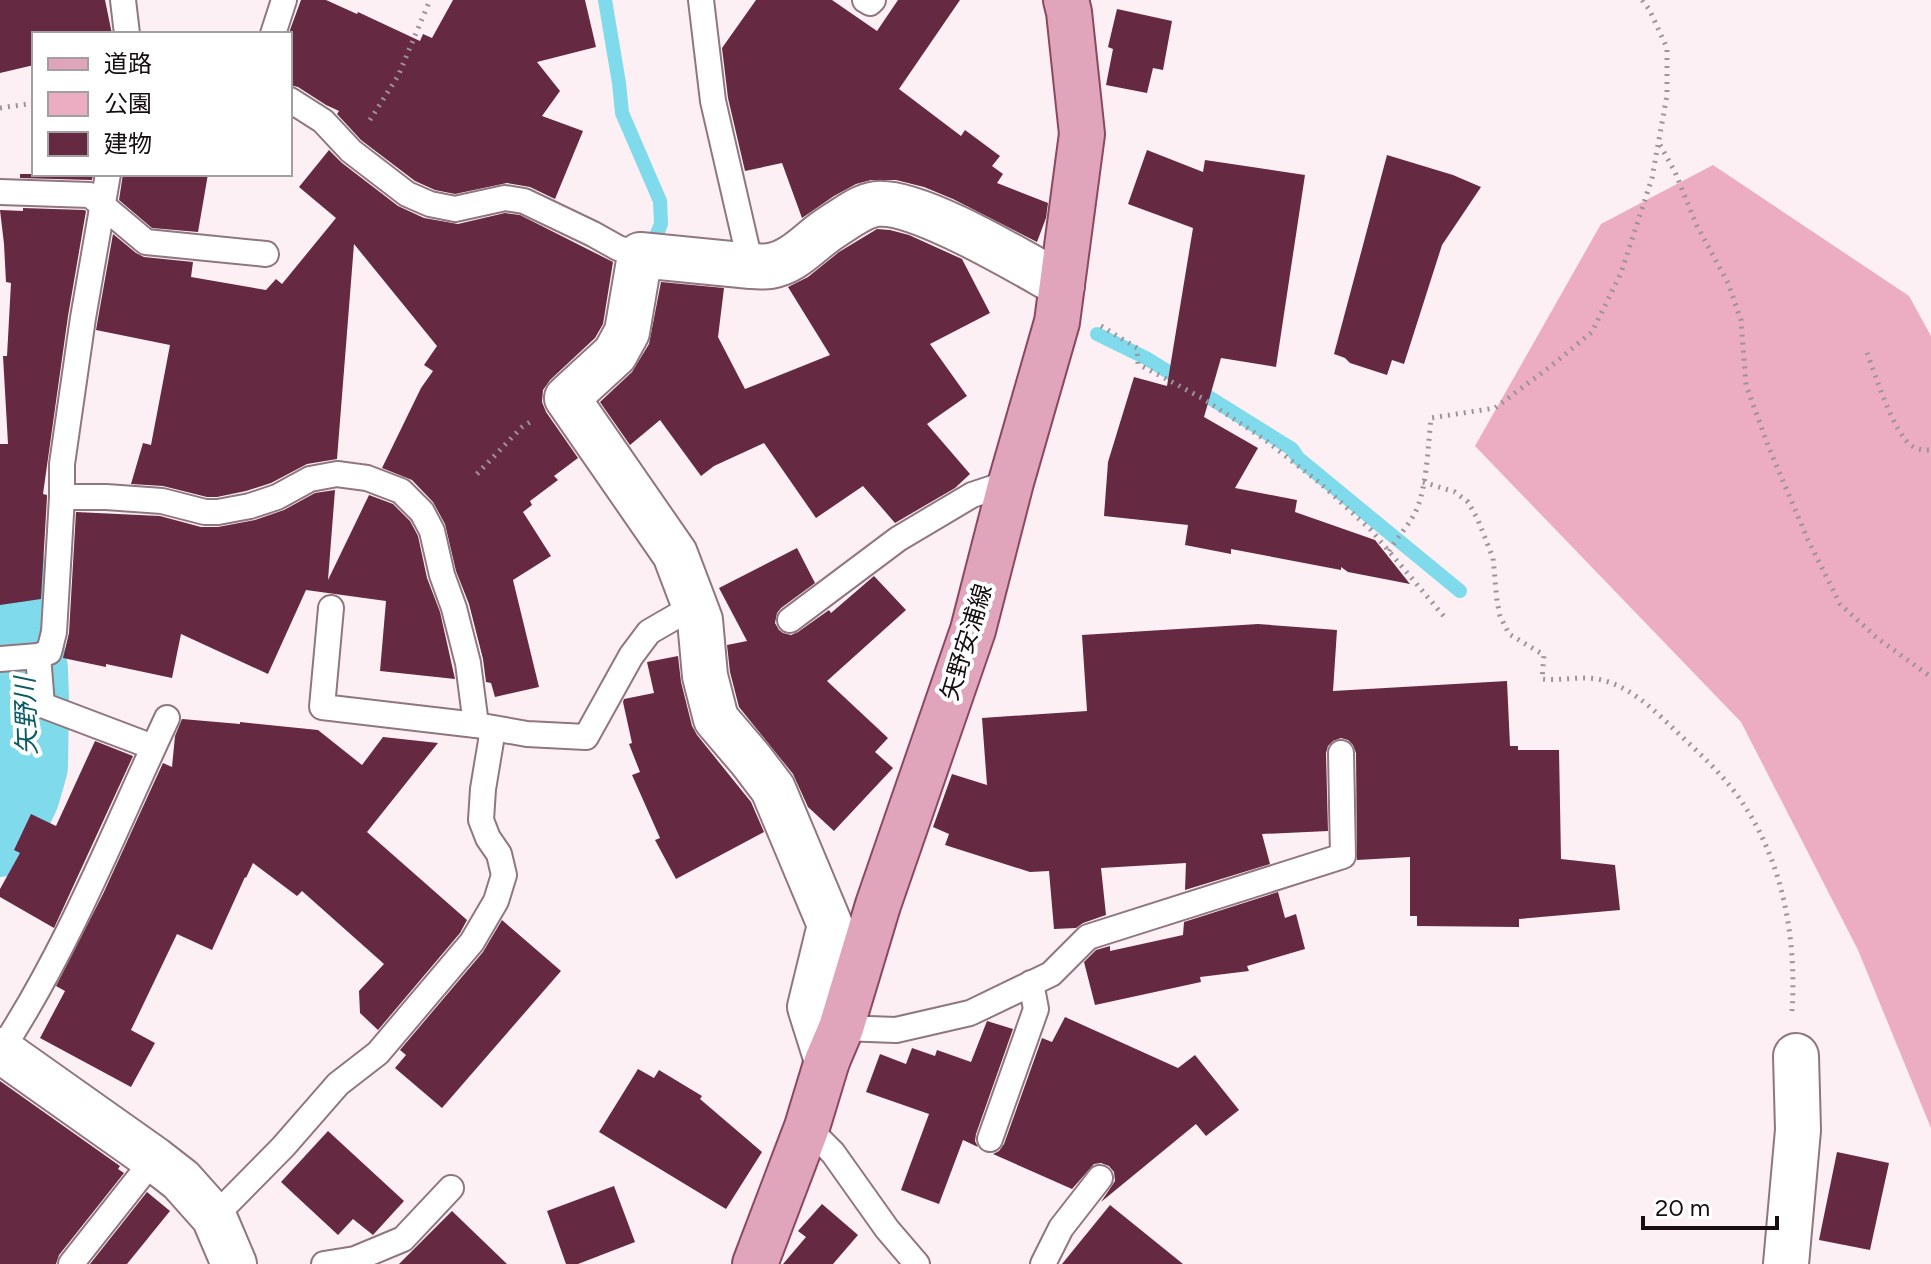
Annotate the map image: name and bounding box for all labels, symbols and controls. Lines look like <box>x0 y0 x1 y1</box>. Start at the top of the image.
legend <box>32 32 292 176</box>
text: 道路 <box>104 49 152 78</box>
text: 公園 <box>104 89 152 118</box>
text: 建物 <box>104 129 152 158</box>
street label: 矢野安浦線 <box>935 580 997 704</box>
water label: 矢野川 <box>9 673 43 756</box>
scale bar <box>1643 1180 1777 1230</box>
text: 20 m <box>1655 1193 1710 1222</box>

